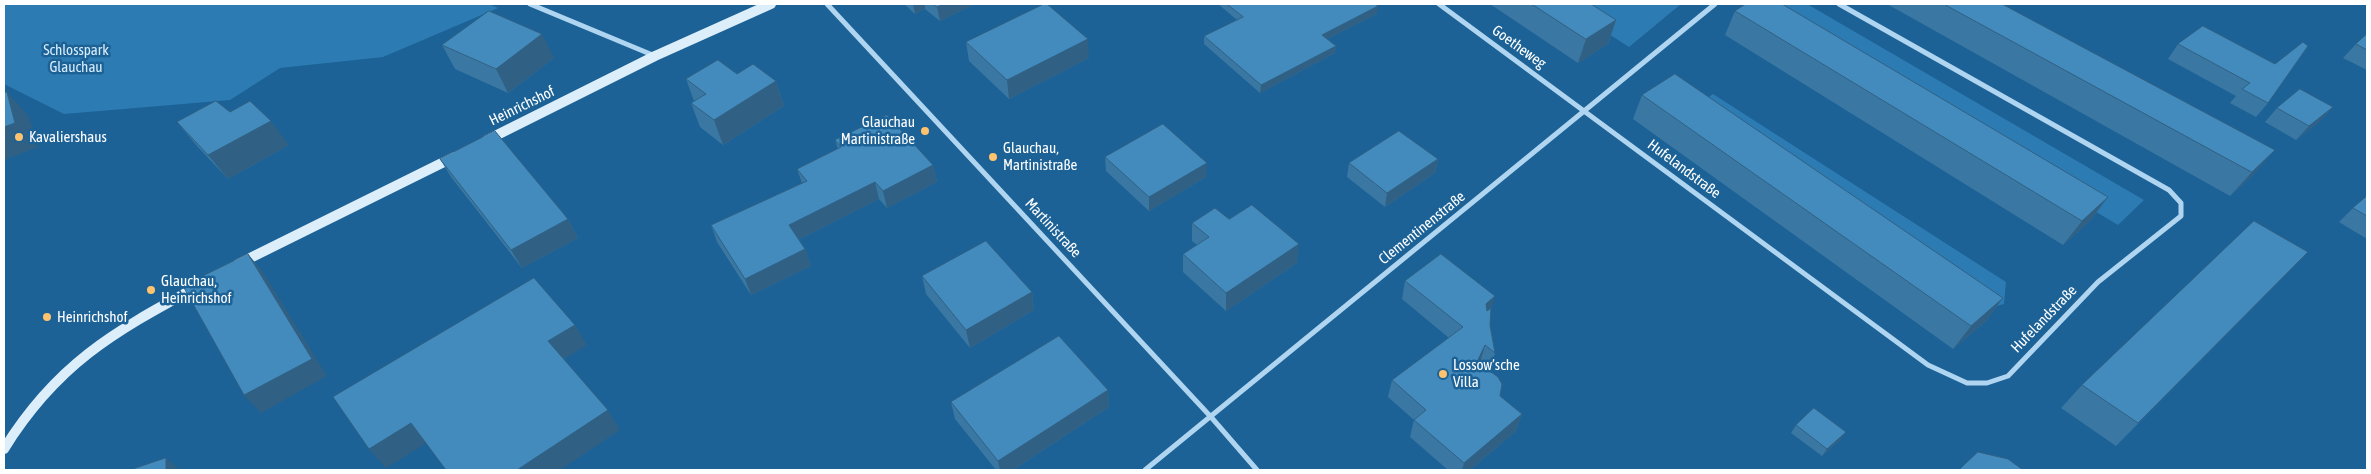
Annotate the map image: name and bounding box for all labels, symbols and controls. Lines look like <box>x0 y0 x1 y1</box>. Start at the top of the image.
street label: Goetheweg <box>1489 21 1549 73</box>
park label: Schlosspark Glauchau <box>43 41 109 76</box>
street label: Heinrichshof <box>486 82 558 130</box>
place label: Glauchau Martinistraße <box>841 113 915 148</box>
marker: Glauchau Martinistraße <box>919 125 931 137</box>
place label: Kavaliershaus <box>29 128 107 146</box>
marker: Kavaliershaus <box>13 131 25 143</box>
street label: Hufelandstraße <box>1644 136 1724 202</box>
place label: Glauchau, Martinistraße <box>1003 139 1077 174</box>
marker: Glauchau, Martinistraße <box>987 151 999 163</box>
street label: Clementinenstraße <box>1375 188 1469 268</box>
street label: Martinistraße <box>1021 195 1085 261</box>
place label: Glauchau, Heinrichshof <box>161 272 232 307</box>
street label: Hufelandstraße <box>2007 282 2081 356</box>
marker: Glauchau, Heinrichshof <box>145 284 157 296</box>
place label: Heinrichshof <box>57 308 128 326</box>
marker: Heinrichshof <box>41 311 53 323</box>
place label: Lossow’sche Villa <box>1453 356 1520 391</box>
marker: Lossow’sche Villa <box>1437 368 1449 380</box>

